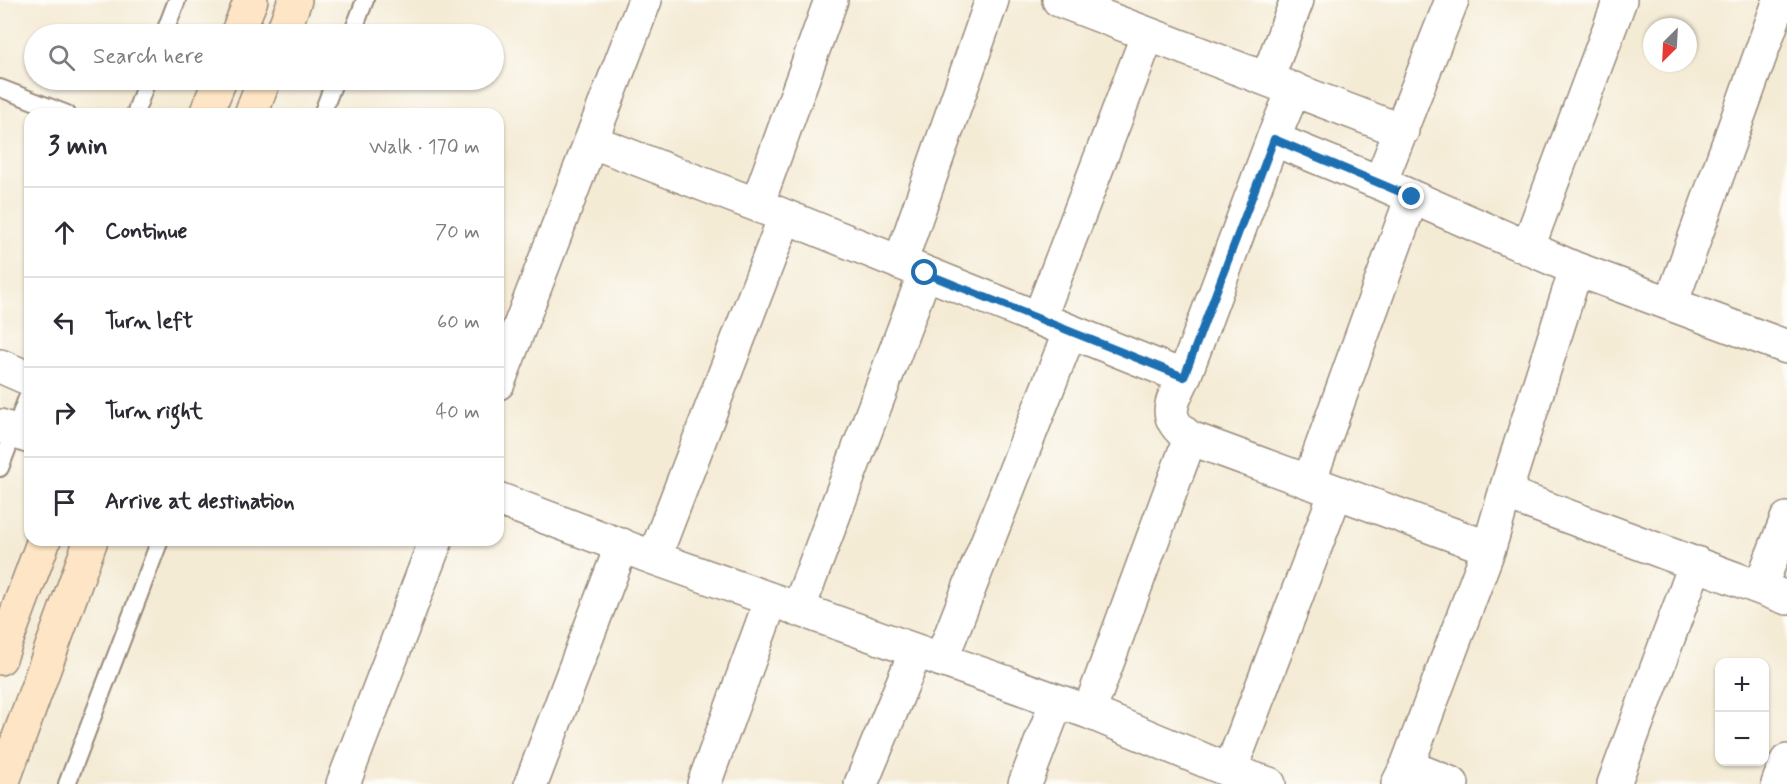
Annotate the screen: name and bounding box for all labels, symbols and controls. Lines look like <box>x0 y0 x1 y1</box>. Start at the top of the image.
north arrow <box>1643 18 1697 72</box>
search box <box>24 24 504 90</box>
icon: search <box>45 41 78 74</box>
text: Search here <box>93 43 204 71</box>
text: 3 min <box>48 130 108 164</box>
text: Walk · 170 m <box>369 134 480 161</box>
route end <box>1398 183 1424 209</box>
icon: ahead <box>48 216 81 249</box>
text: Continue <box>105 218 187 246</box>
text: 70 m <box>435 219 480 246</box>
route start <box>911 259 937 285</box>
icon: left <box>48 306 81 339</box>
text: Turn left <box>105 308 193 336</box>
text: 60 m <box>437 309 480 336</box>
icon: right <box>48 396 81 429</box>
text: Turn right <box>105 398 203 426</box>
text: 40 m <box>436 399 480 426</box>
icon: arrive <box>48 486 81 519</box>
text: Arrive at destination <box>105 488 295 516</box>
map controls <box>1715 658 1769 766</box>
button: + <box>1715 658 1769 712</box>
button: − <box>1715 712 1769 766</box>

